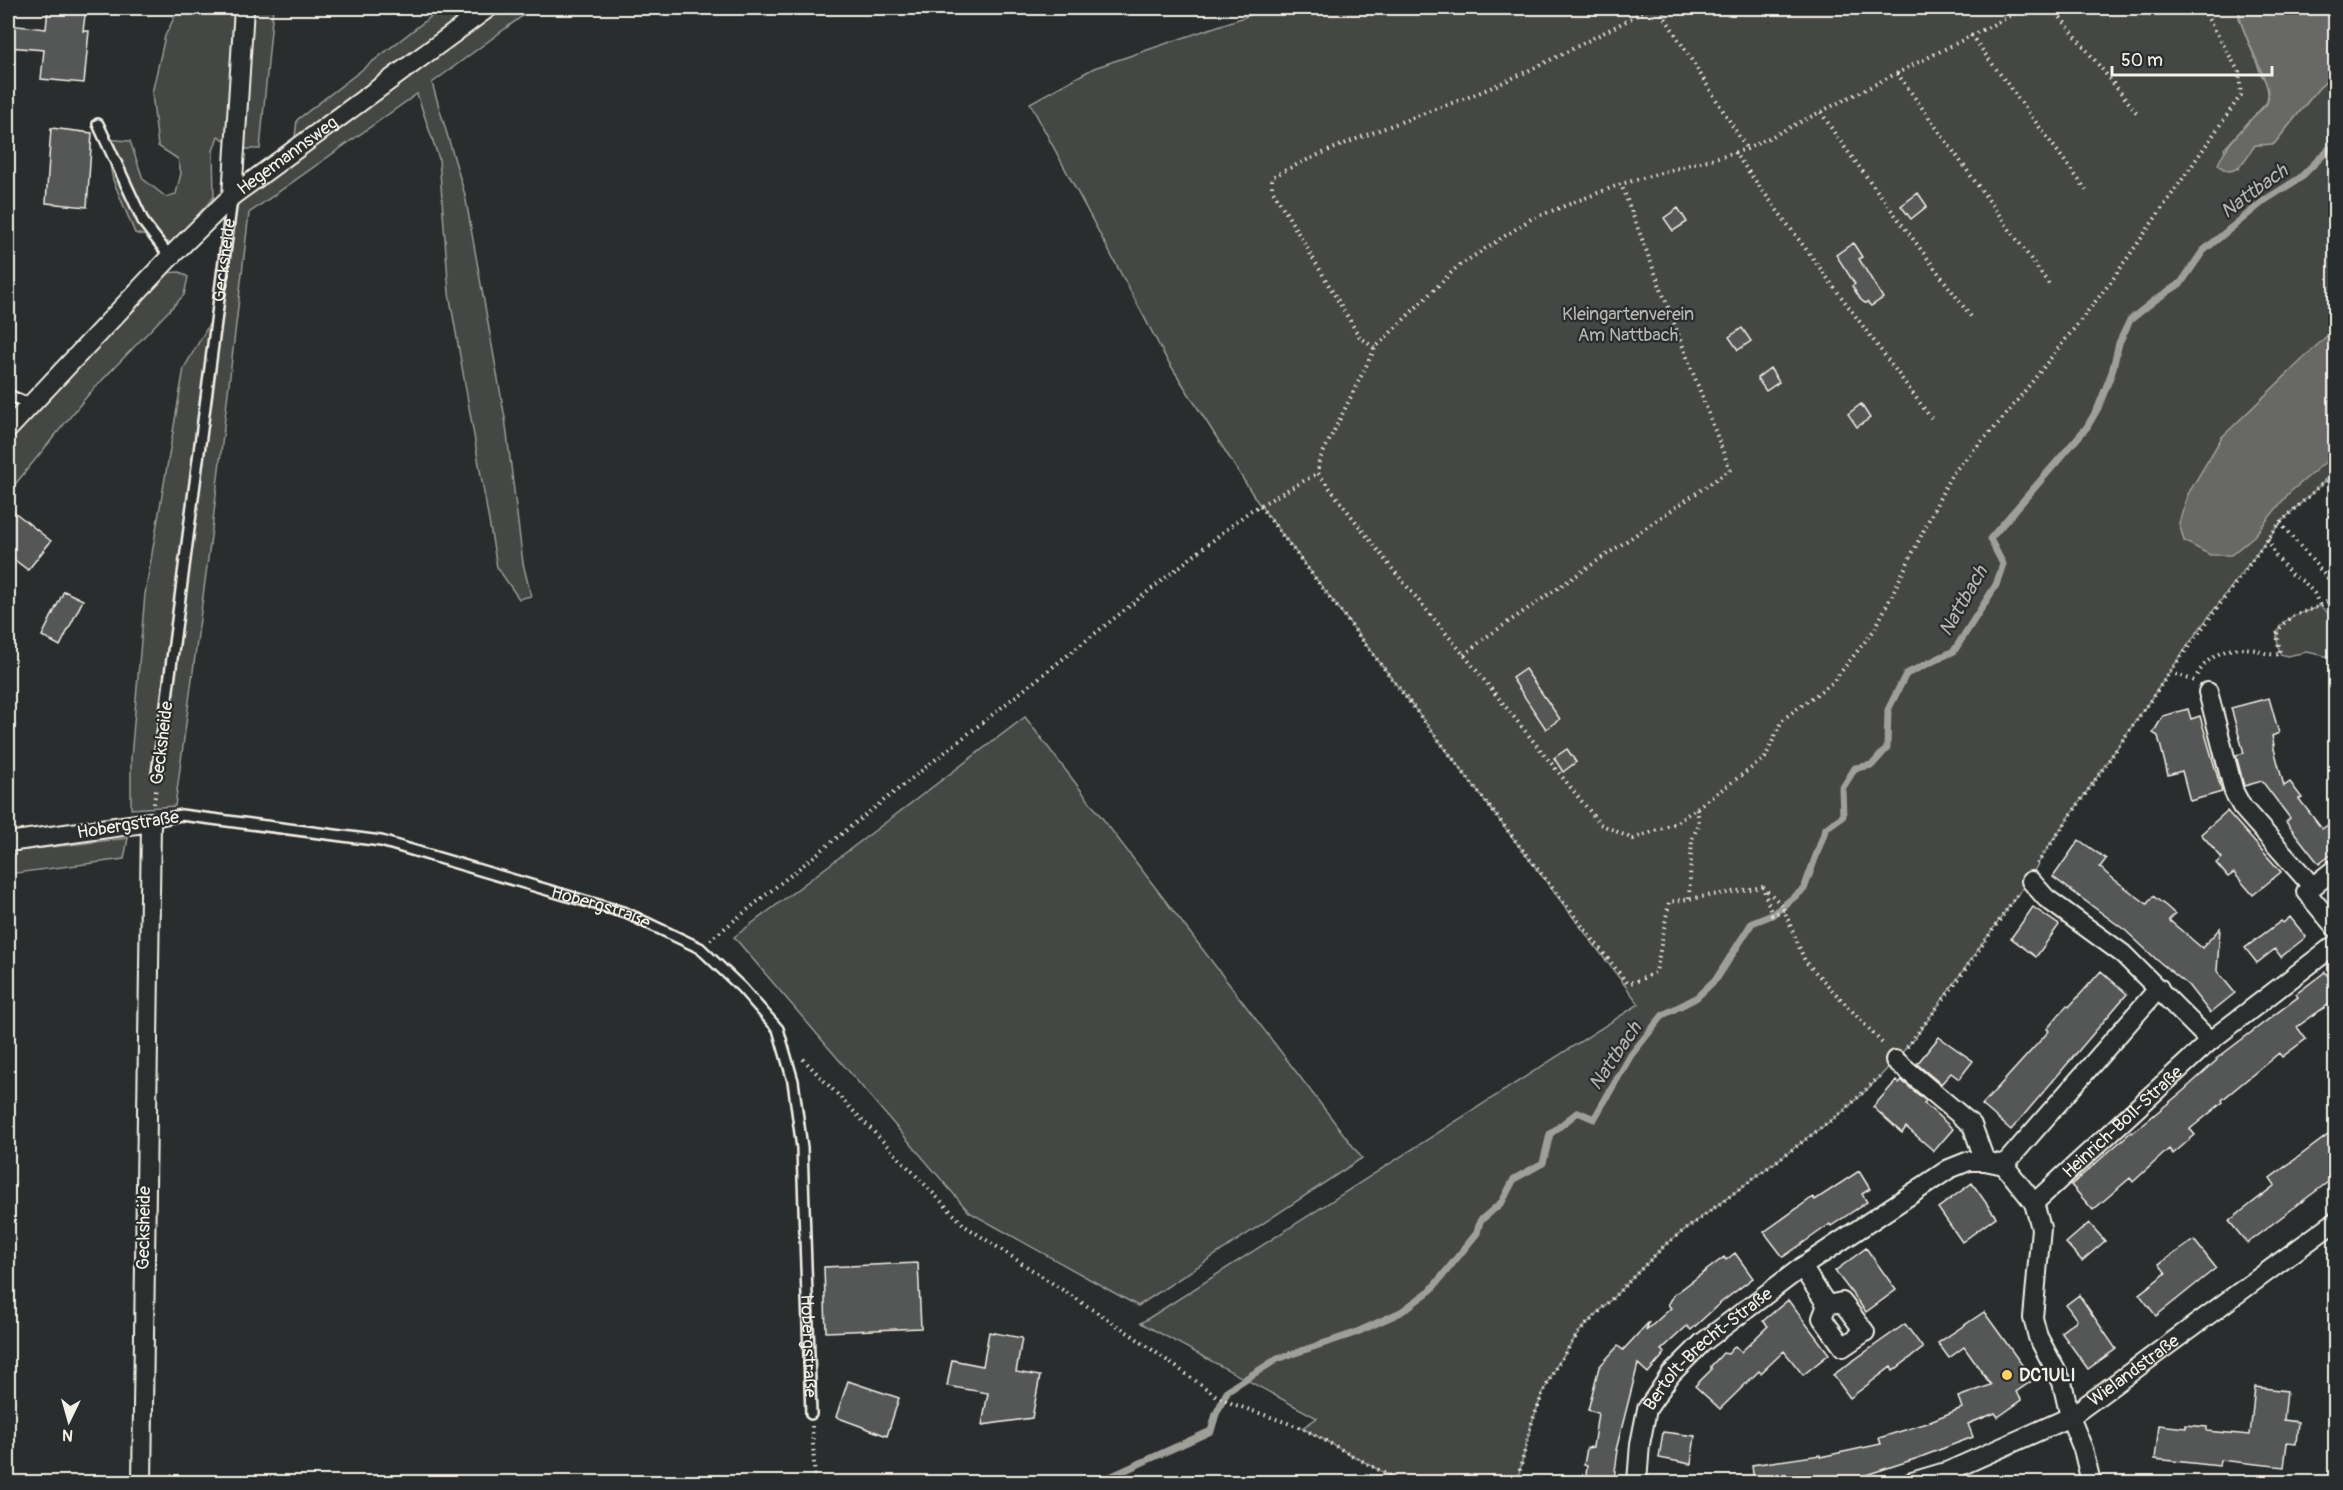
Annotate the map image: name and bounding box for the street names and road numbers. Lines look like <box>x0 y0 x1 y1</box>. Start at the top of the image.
street label: Hegemannsweg <box>233 111 342 200</box>
street label: Gecksheide <box>207 217 241 303</box>
street label: Gecksheide <box>145 700 179 786</box>
street label: Hobergstraße <box>75 806 181 844</box>
street label: Hobergstraße <box>548 880 654 934</box>
street label: Heinrich-Böll-Straße <box>2057 1061 2187 1183</box>
street label: Gecksheide <box>132 1186 156 1270</box>
street label: Bertolt-Brecht-Straße <box>1638 1282 1777 1415</box>
street label: Hobergstraße <box>795 1294 822 1398</box>
street label: Wielandstraße <box>2083 1329 2184 1411</box>

